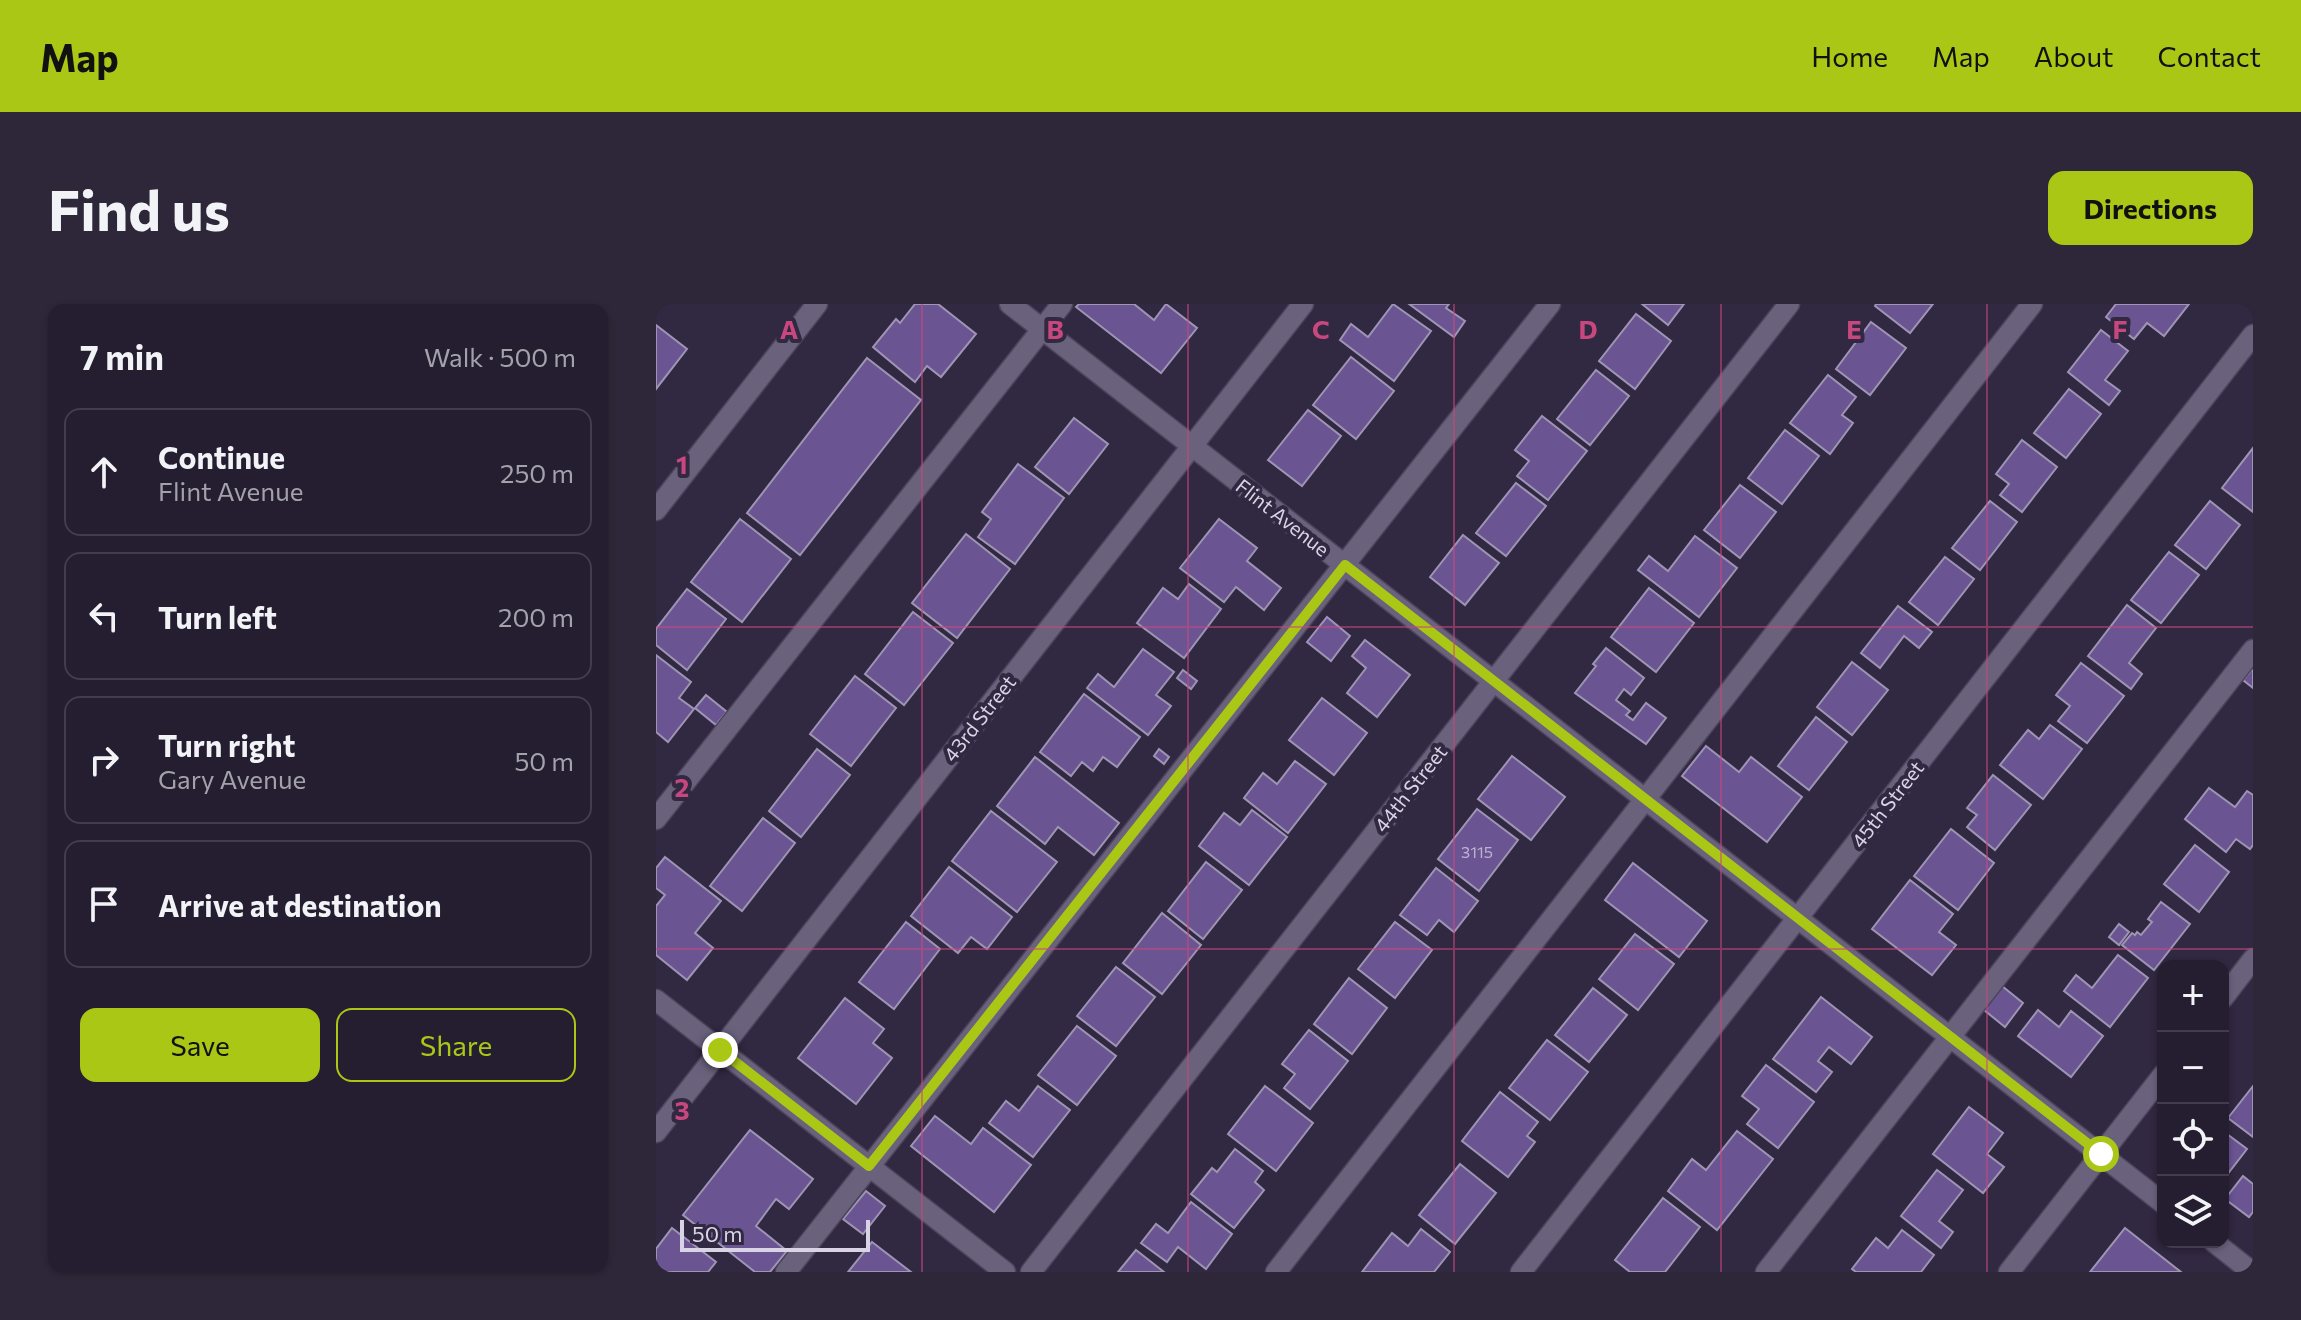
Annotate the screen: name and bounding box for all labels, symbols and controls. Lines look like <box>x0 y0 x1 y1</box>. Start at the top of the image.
text: Map <box>40 33 119 80</box>
text: Home <box>1811 39 1888 73</box>
text: Map <box>1932 39 1990 73</box>
text: About <box>2034 39 2114 73</box>
text: Contact <box>2158 39 2261 73</box>
button: Directions <box>2048 171 2253 245</box>
text: Find us <box>48 174 230 243</box>
text: A <box>780 313 799 344</box>
text: B <box>1046 313 1064 344</box>
text: C <box>1312 313 1330 344</box>
text: D <box>1578 313 1598 344</box>
text: E <box>1846 313 1862 344</box>
text: F <box>2112 313 2128 344</box>
text: 7 min <box>80 335 164 377</box>
text: Walk · 500 m <box>424 341 576 372</box>
text: Continue <box>158 438 285 475</box>
text: 1 <box>676 448 688 479</box>
icon: ahead <box>82 450 126 494</box>
text: 250 m <box>500 457 574 488</box>
street label: Flint Avenue <box>1232 473 1334 561</box>
text: Flint Avenue <box>158 475 303 506</box>
icon: left <box>82 594 126 638</box>
text: Turn left <box>158 598 277 635</box>
text: 200 m <box>498 601 574 632</box>
street label: 43rd Street <box>938 670 1020 766</box>
text: Turn right <box>158 726 295 763</box>
icon: right <box>82 738 126 782</box>
street label: 44th Street <box>1369 740 1451 836</box>
text: 50 m <box>514 745 574 776</box>
street label: 45th Street <box>1846 756 1928 852</box>
text: Gary Avenue <box>158 763 306 794</box>
text: 2 <box>675 771 689 802</box>
house number: 3115 <box>1461 842 1493 861</box>
icon: arrive <box>82 882 126 926</box>
text: Arrive at destination <box>158 886 442 923</box>
map controls <box>2157 960 2229 1248</box>
button: + <box>2157 960 2229 1032</box>
button: Save <box>80 1008 320 1082</box>
button: Share <box>336 1008 576 1082</box>
route end <box>702 1032 738 1068</box>
button: − <box>2157 1032 2229 1104</box>
text: 3 <box>674 1094 690 1125</box>
button: locate <box>2157 1104 2229 1176</box>
route start <box>2083 1136 2119 1172</box>
button: layers <box>2157 1176 2229 1248</box>
scale bar <box>680 1216 870 1252</box>
text: 50 m <box>692 1220 742 1247</box>

